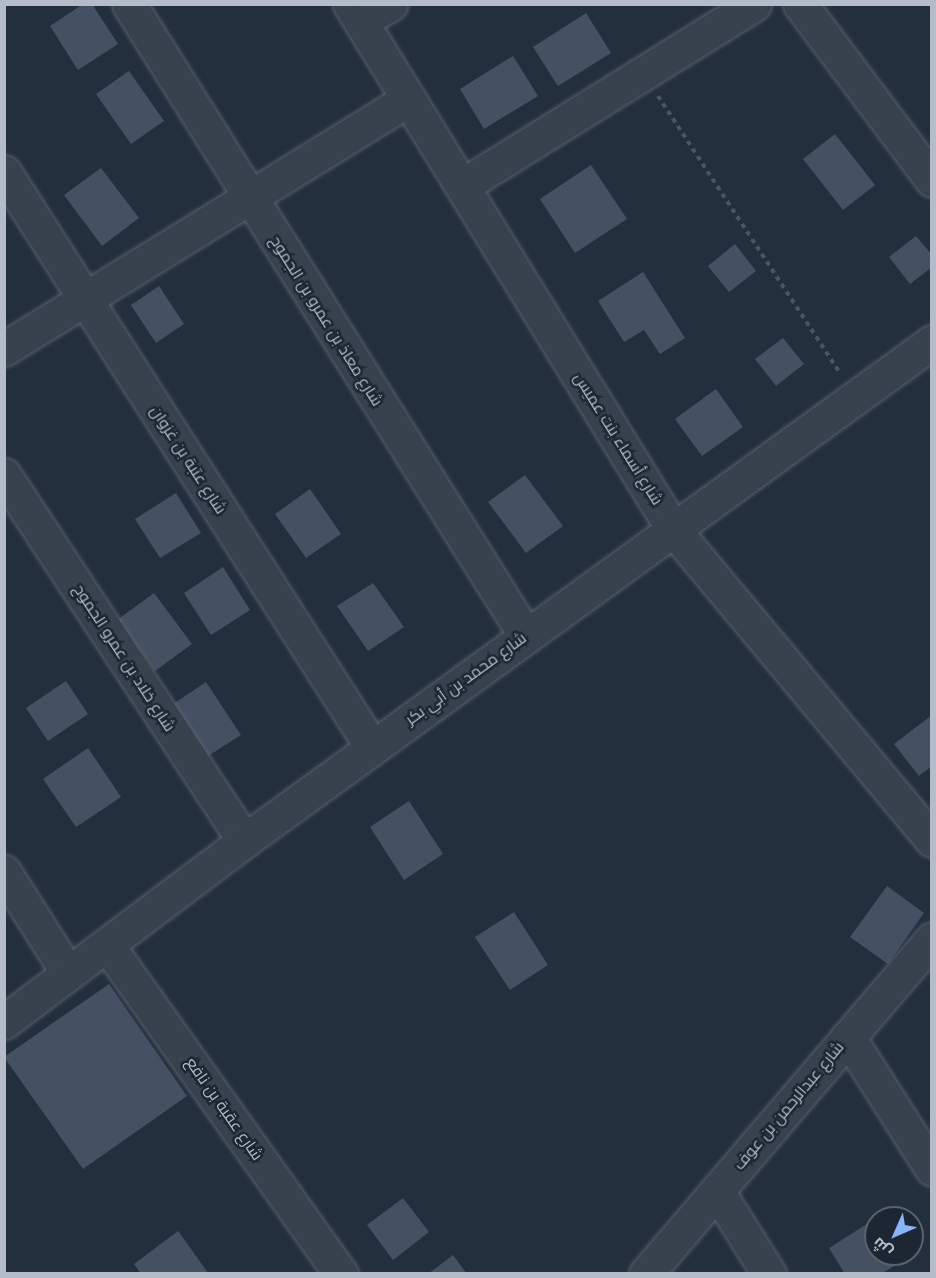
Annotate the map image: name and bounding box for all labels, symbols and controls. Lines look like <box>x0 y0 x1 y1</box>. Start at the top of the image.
street label: شارع معاذ بن عمرو بن الجموح <box>266 232 386 410</box>
street label: شارع أسماء بنت عميس <box>569 369 667 509</box>
street label: شارع عتبة بن غزوان <box>146 402 230 518</box>
street label: شارع خلاد بن عمرو الجموح <box>69 581 179 735</box>
street label: شارع محمد بن أبي بكر <box>402 629 530 729</box>
street label: شارع عبدالرحمن بن عوف <box>730 1038 848 1174</box>
street label: شارع عقبة بن نافع <box>181 1054 267 1164</box>
north arrow <box>864 1206 924 1266</box>
text: ش <box>868 1234 896 1262</box>

